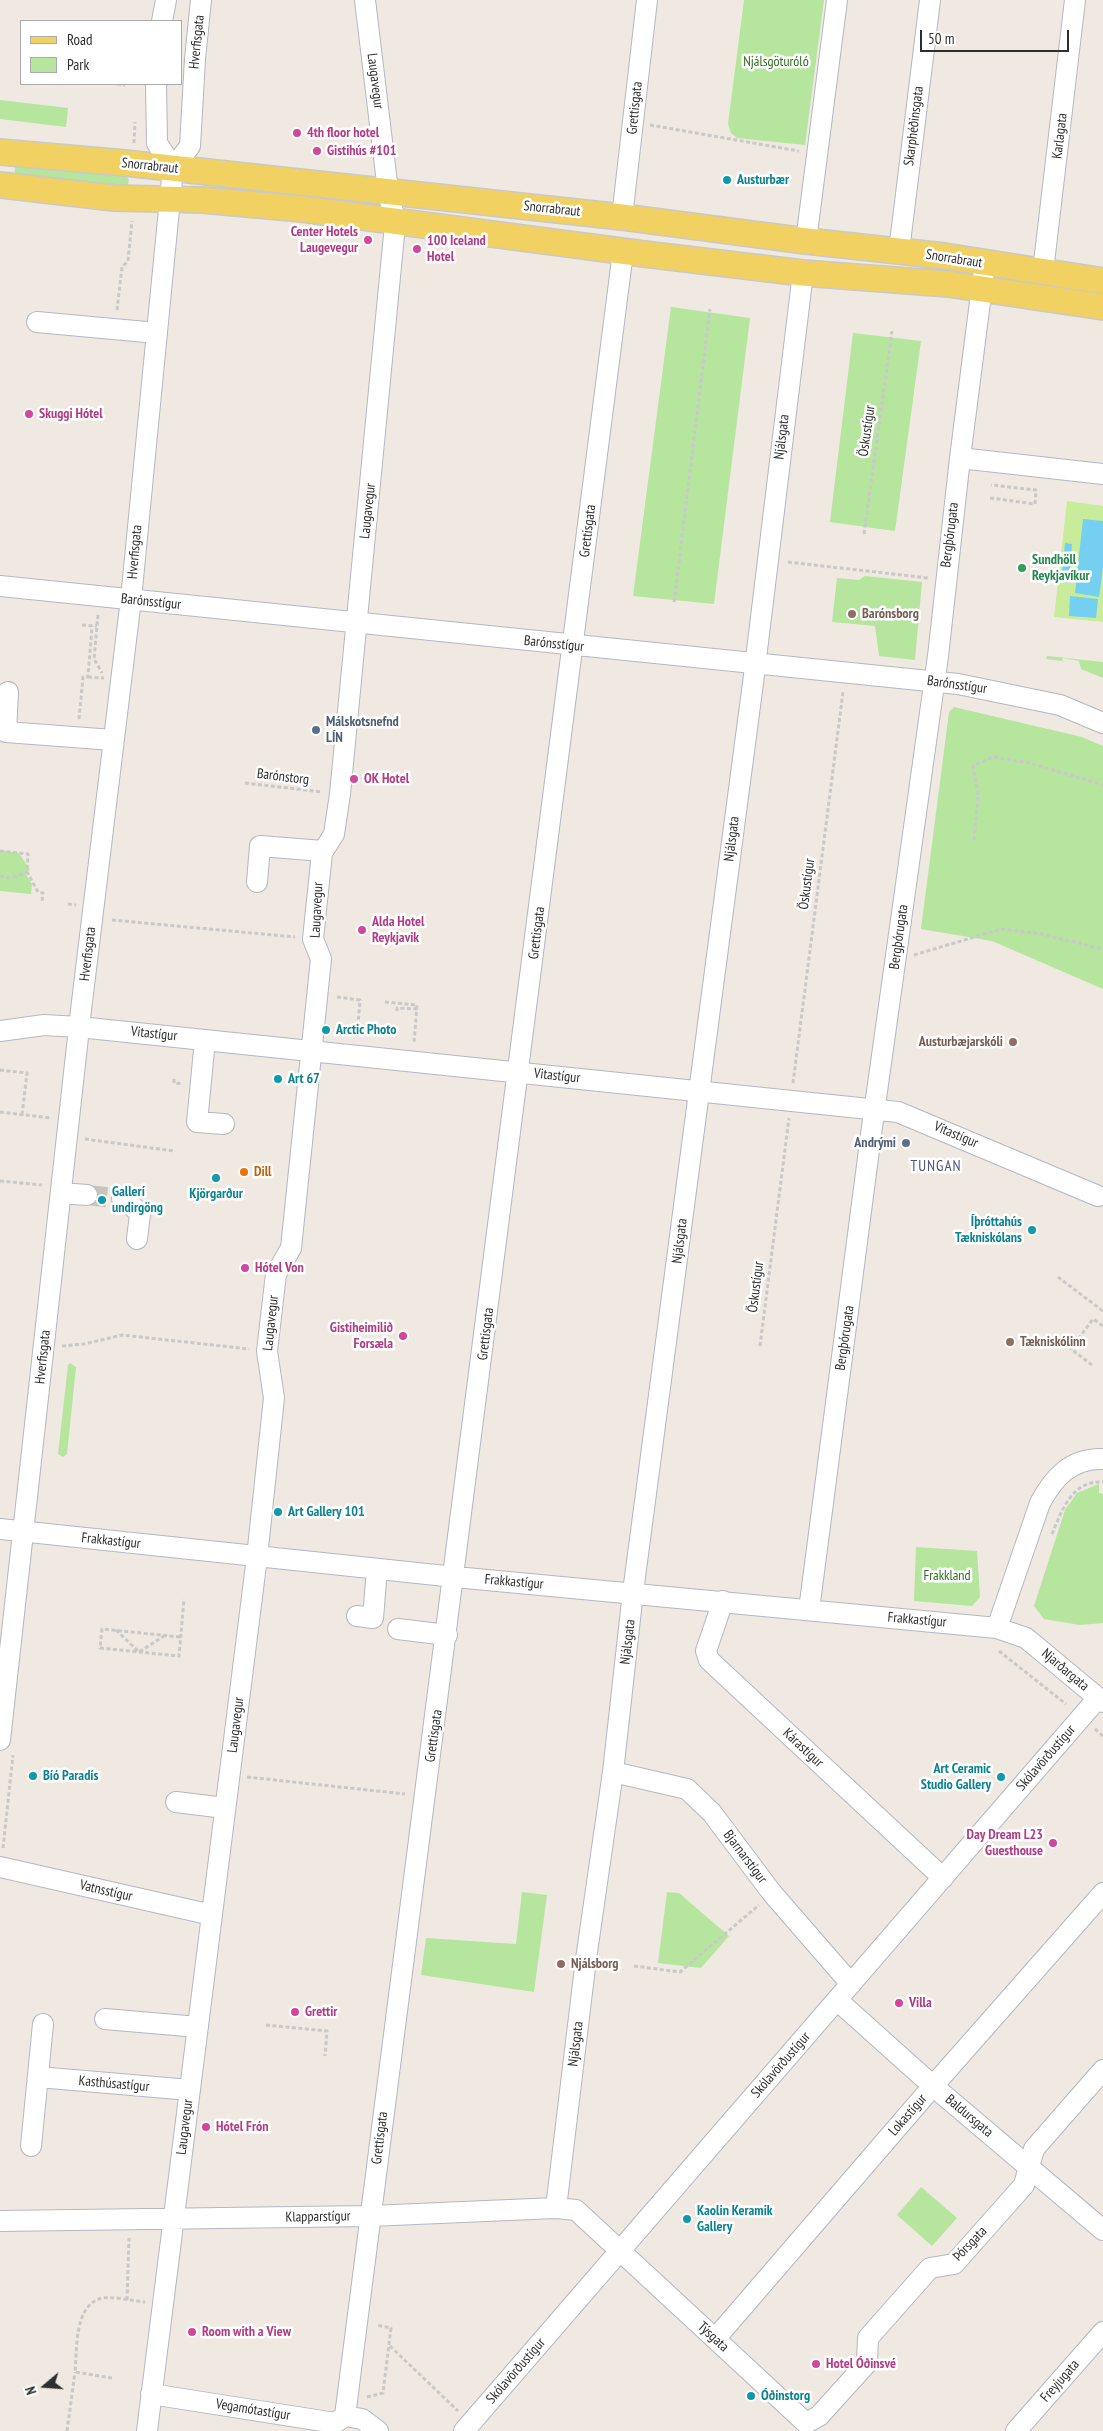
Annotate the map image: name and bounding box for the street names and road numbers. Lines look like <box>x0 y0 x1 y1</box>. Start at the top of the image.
street label: Hverfisgata <box>186 14 208 70</box>
street label: Laugavegur <box>363 52 387 110</box>
street label: Grettisgata <box>624 81 646 135</box>
street label: Skarphéðinsgata <box>901 85 927 167</box>
street label: Karlagata <box>1049 112 1071 160</box>
street label: Snorrabraut <box>121 155 179 177</box>
street label: Snorrabraut <box>523 198 581 220</box>
street label: Snorrabraut <box>925 246 983 272</box>
street label: Öskustígur <box>855 404 879 458</box>
street label: Njálsgata <box>771 414 793 460</box>
street label: Laugavegur <box>357 482 379 540</box>
street label: Bergþórugata <box>938 502 962 568</box>
street label: Grettisgata <box>576 504 600 558</box>
street label: Hverfisgata <box>124 524 146 580</box>
street label: Barónsstígur <box>120 590 182 614</box>
street label: Barónsstígur <box>523 632 585 656</box>
street label: Barónsstígur <box>926 672 988 698</box>
street label: Barónstorg <box>256 765 310 789</box>
street label: Njálsgata <box>721 816 743 862</box>
street label: Öskustígur <box>796 857 818 911</box>
street label: Laugavegur <box>307 882 327 938</box>
street label: Bergþórugata <box>886 903 912 971</box>
street label: Grettisgata <box>525 906 549 960</box>
street label: Hverfisgata <box>76 926 100 982</box>
street label: Vitastígur <box>130 1023 178 1045</box>
street label: Vitastígur <box>533 1065 581 1087</box>
street label: Vitastígur <box>931 1118 981 1152</box>
street label: Njálsgata <box>669 1218 691 1264</box>
street label: Öskustígur <box>745 1260 767 1314</box>
street label: Laugavegur <box>260 1294 282 1352</box>
street label: Bergþórugata <box>832 1304 858 1372</box>
street label: Grettisgata <box>474 1307 498 1361</box>
street label: Hverfisgata <box>32 1329 54 1385</box>
street label: Frakkastígur <box>81 1530 141 1552</box>
street label: Frakkastígur <box>484 1571 544 1593</box>
street label: Frakkastígur <box>887 1609 947 1631</box>
street label: Njálsgata <box>617 1619 639 1665</box>
street label: Njarðargata <box>1038 1645 1092 1695</box>
street label: Laugavegur <box>224 1696 248 1754</box>
street label: Grettisgata <box>422 1709 446 1763</box>
street label: Skólavörðustígur <box>1013 1722 1079 1794</box>
street label: Kárastígur <box>779 1725 827 1771</box>
street label: Bjarnarstígur <box>720 1827 770 1887</box>
street label: Vatnsstígur <box>78 1877 134 1905</box>
street label: Njálsgata <box>565 2021 587 2067</box>
street label: Skólavörðustígur <box>748 2029 814 2101</box>
street label: Kasthúsastígur <box>78 2073 150 2095</box>
street label: Lokastígur <box>885 2091 931 2139</box>
street label: Baldursgata <box>942 2091 996 2141</box>
street label: Laugavegur <box>173 2098 197 2156</box>
street label: Grettisgata <box>368 2111 392 2165</box>
street label: Klapparstígur <box>285 2208 351 2226</box>
street label: Þórsgata <box>949 2223 991 2265</box>
street label: Týsgata <box>694 2319 732 2355</box>
street label: Skólavörðustígur <box>483 2335 549 2407</box>
street label: Freyjugata <box>1037 2356 1083 2406</box>
street label: Vegamótastígur <box>214 2396 292 2424</box>

